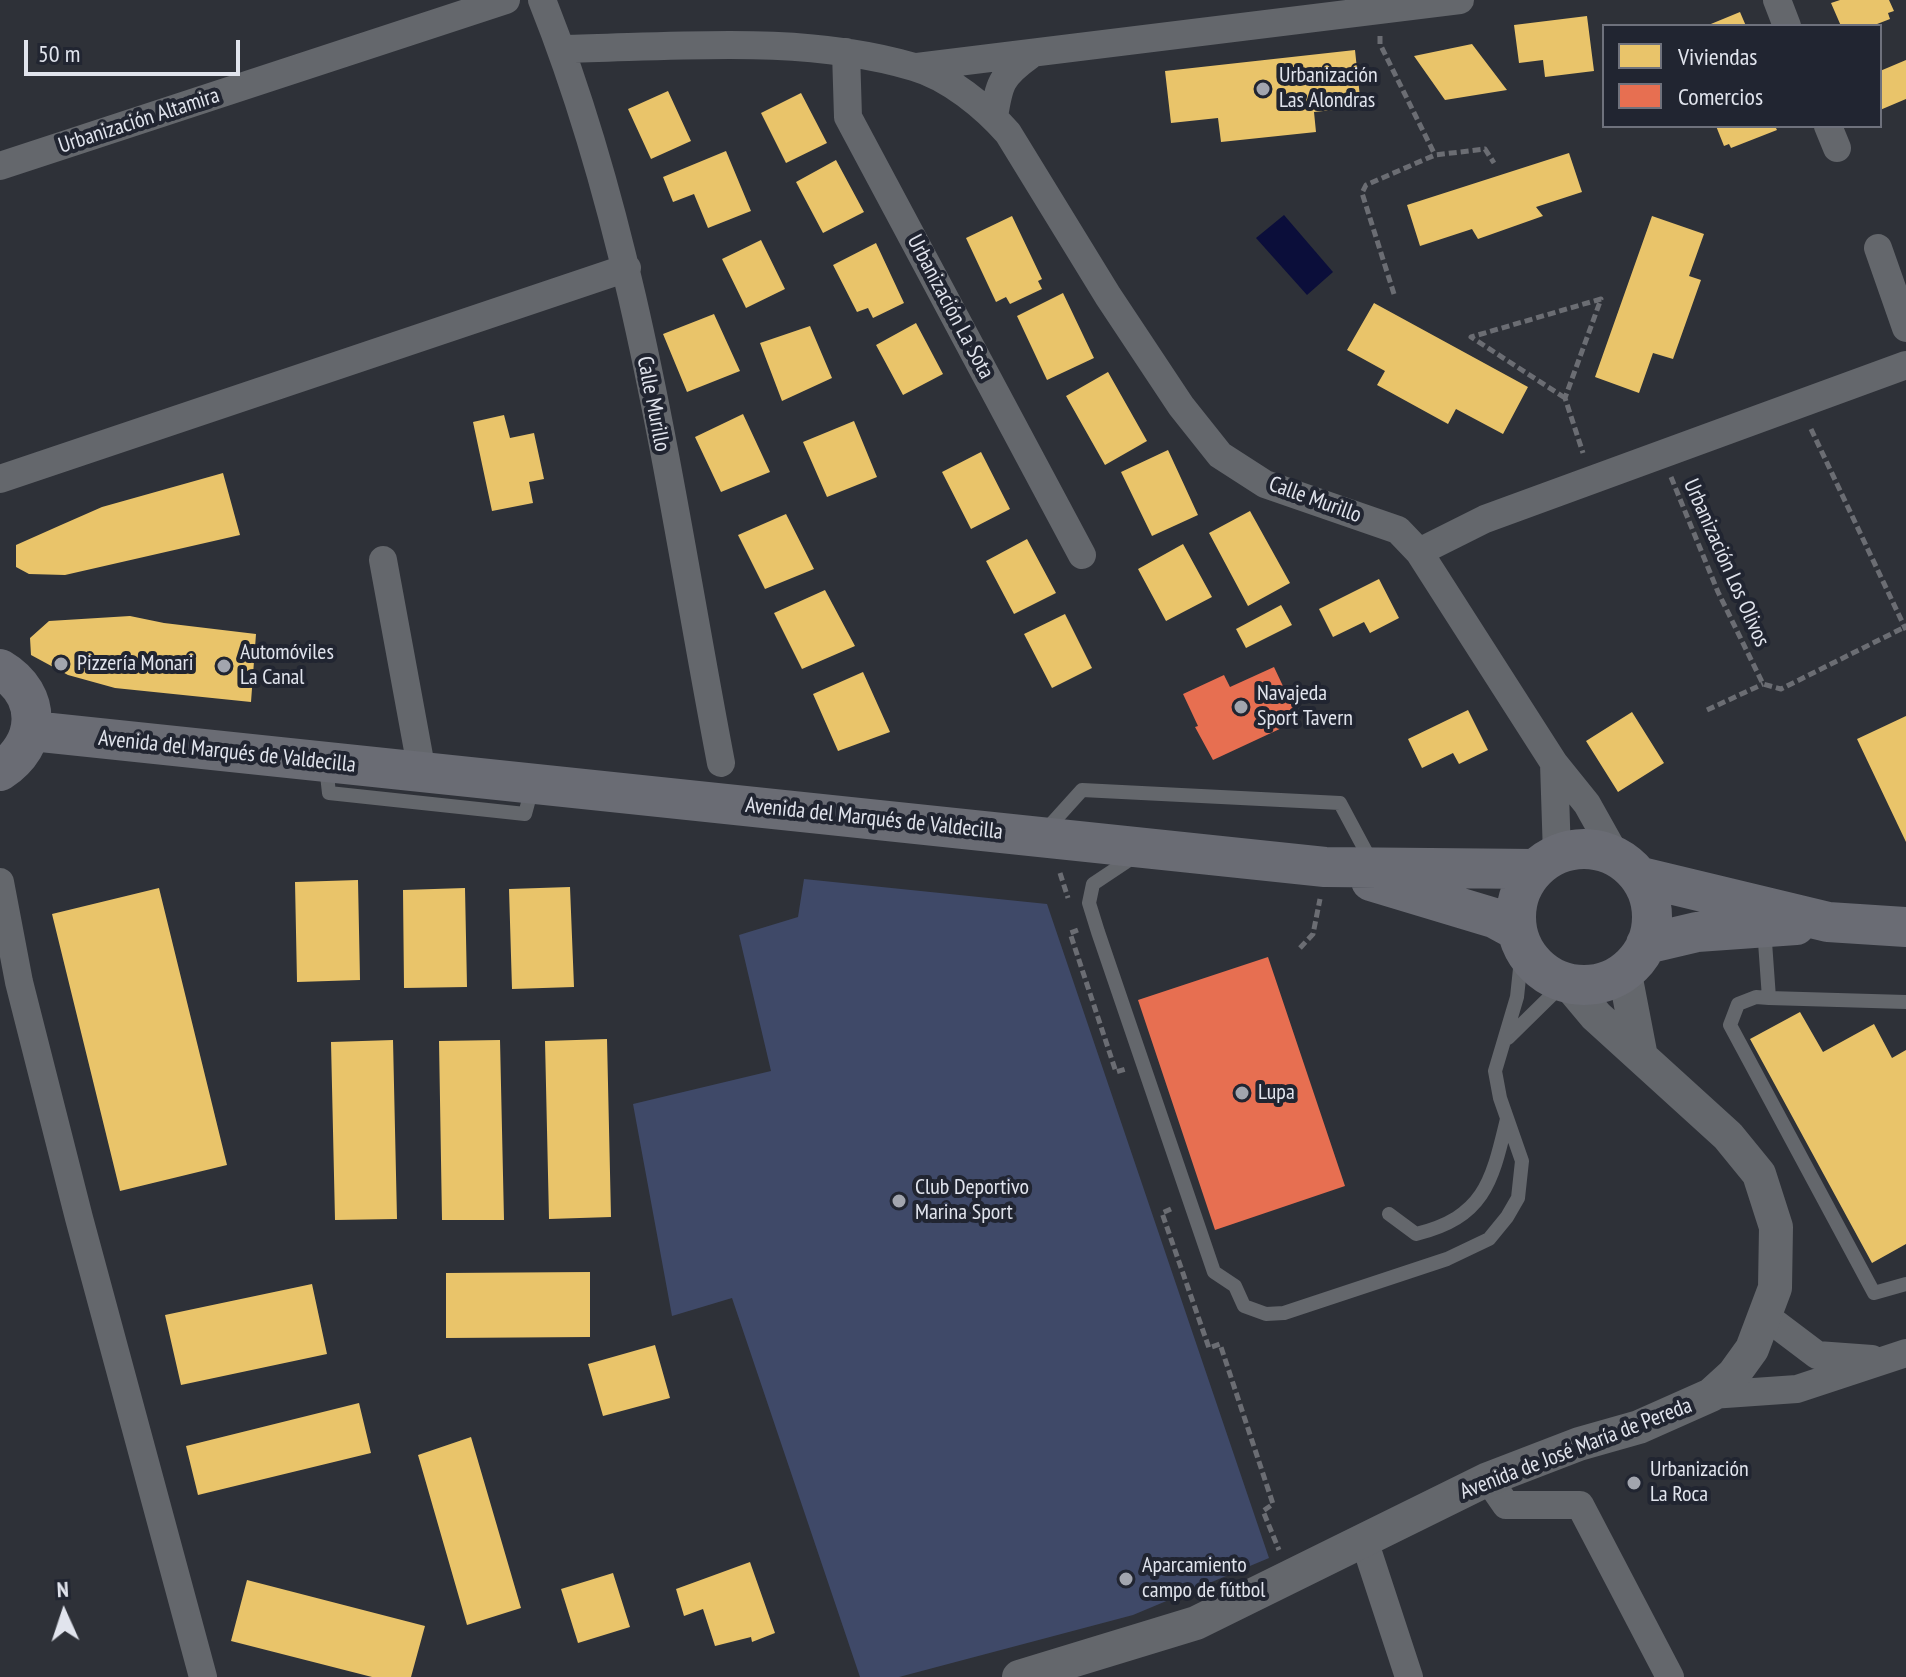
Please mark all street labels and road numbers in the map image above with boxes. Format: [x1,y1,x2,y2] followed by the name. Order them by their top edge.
[55,83,223,159] street label: Urbanización Altamira
[901,230,999,384] street label: Urbanización La Sota
[631,354,675,454] street label: Calle Murillo
[1265,471,1365,529] street label: Calle Murillo
[1677,475,1775,651] street label: Urbanización Los Olivos
[97,725,357,779] street label: Avenida del Marqués de Valdecilla
[744,792,1004,846] street label: Avenida del Marqués de Valdecilla
[1456,1393,1696,1505] street label: Avenida de José María de Pereda

